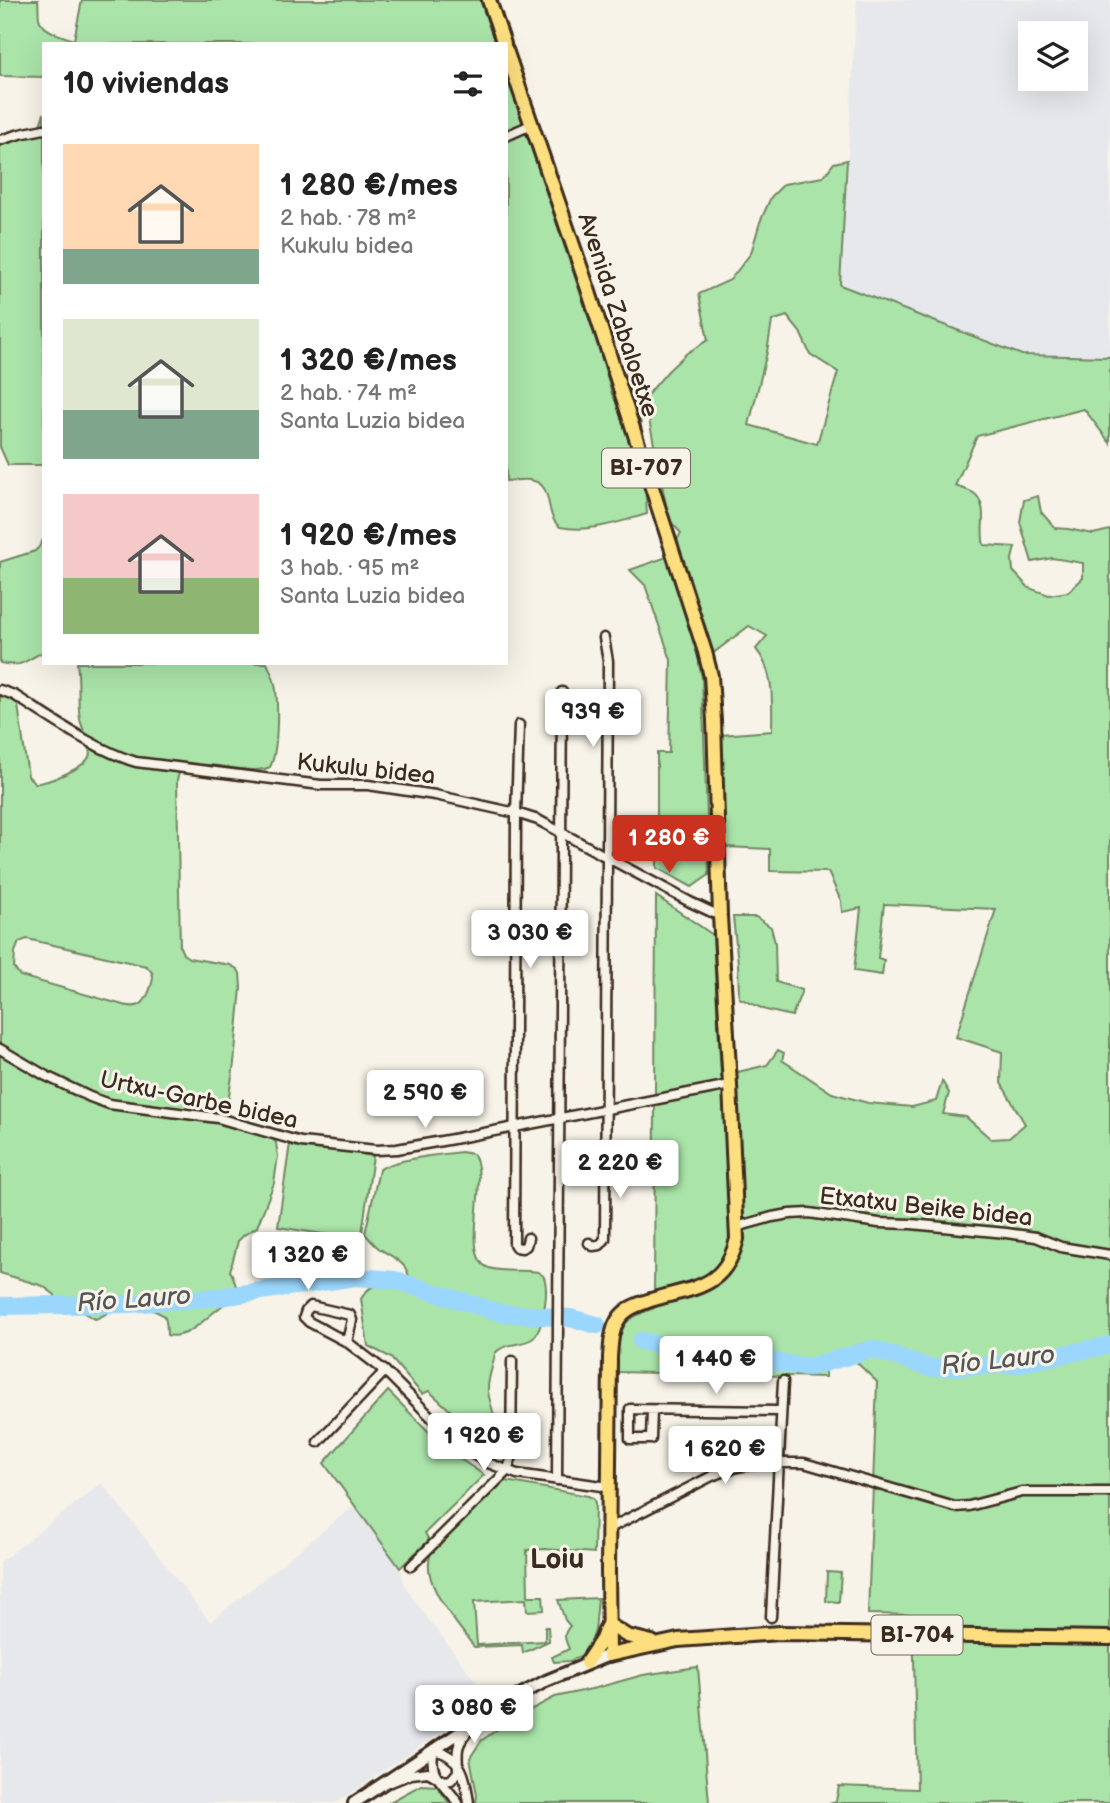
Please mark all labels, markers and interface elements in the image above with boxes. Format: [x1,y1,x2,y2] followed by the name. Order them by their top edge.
[1018,21,1088,91] map controls
[1018,21,1088,91] button: layers
[449,65,487,103] icon: filters
[63,66,229,102] text: 10 viviendas
[280,168,458,204] text: 1 280 €/mes
[119,172,203,256] icon: home
[280,204,416,232] text: 2 hab. · 78 m²
[571,209,665,421] street label: Avenida Zabaloetxe
[280,232,413,260] text: Kukulu bidea
[280,343,457,379] text: 1 320 €/mes
[119,347,203,431] icon: home
[280,379,417,407] text: 2 hab. · 74 m²
[280,407,465,435] text: Santa Luzia bidea
[602,448,690,488] road number: BI-707
[280,518,457,554] text: 1 920 €/mes
[119,522,203,606] icon: home
[280,554,419,582] text: 3 hab. · 95 m²
[280,582,465,610] text: Santa Luzia bidea
[544,690,642,749] pin: 939 €
[561,698,625,726] text: 939 €
[295,747,437,791] street label: Kukulu bidea
[604,816,734,875] pin: 1 280 €
[628,824,710,852] text: 1 280 €
[465,911,595,970] pin: 3 030 €
[487,919,573,947] text: 3 030 €
[97,1065,301,1135] street label: Urtxu-Garbe bidea
[360,1070,490,1130] pin: 2 590 €
[383,1079,467,1107] text: 2 590 €
[555,1140,685,1200] pin: 2 220 €
[577,1149,663,1177] text: 2 220 €
[818,1181,1034,1233] street label: Etxatxu Beike bidea
[243,1232,373,1292] pin: 1 320 €
[268,1241,348,1269] text: 1 320 €
[76,1281,192,1319] water label: Río Lauro
[651,1336,781,1396] pin: 1 440 €
[940,1340,1056,1382] water label: Río Lauro
[676,1345,756,1373] text: 1 440 €
[419,1414,549,1473] pin: 1 920 €
[444,1422,524,1450] text: 1 920 €
[660,1426,790,1486] pin: 1 620 €
[684,1435,766,1463] text: 1 620 €
[530,1543,584,1576] district label: Loiu
[872,1616,962,1654] road number: BI-704
[409,1686,539,1745] pin: 3 080 €
[431,1694,517,1722] text: 3 080 €

